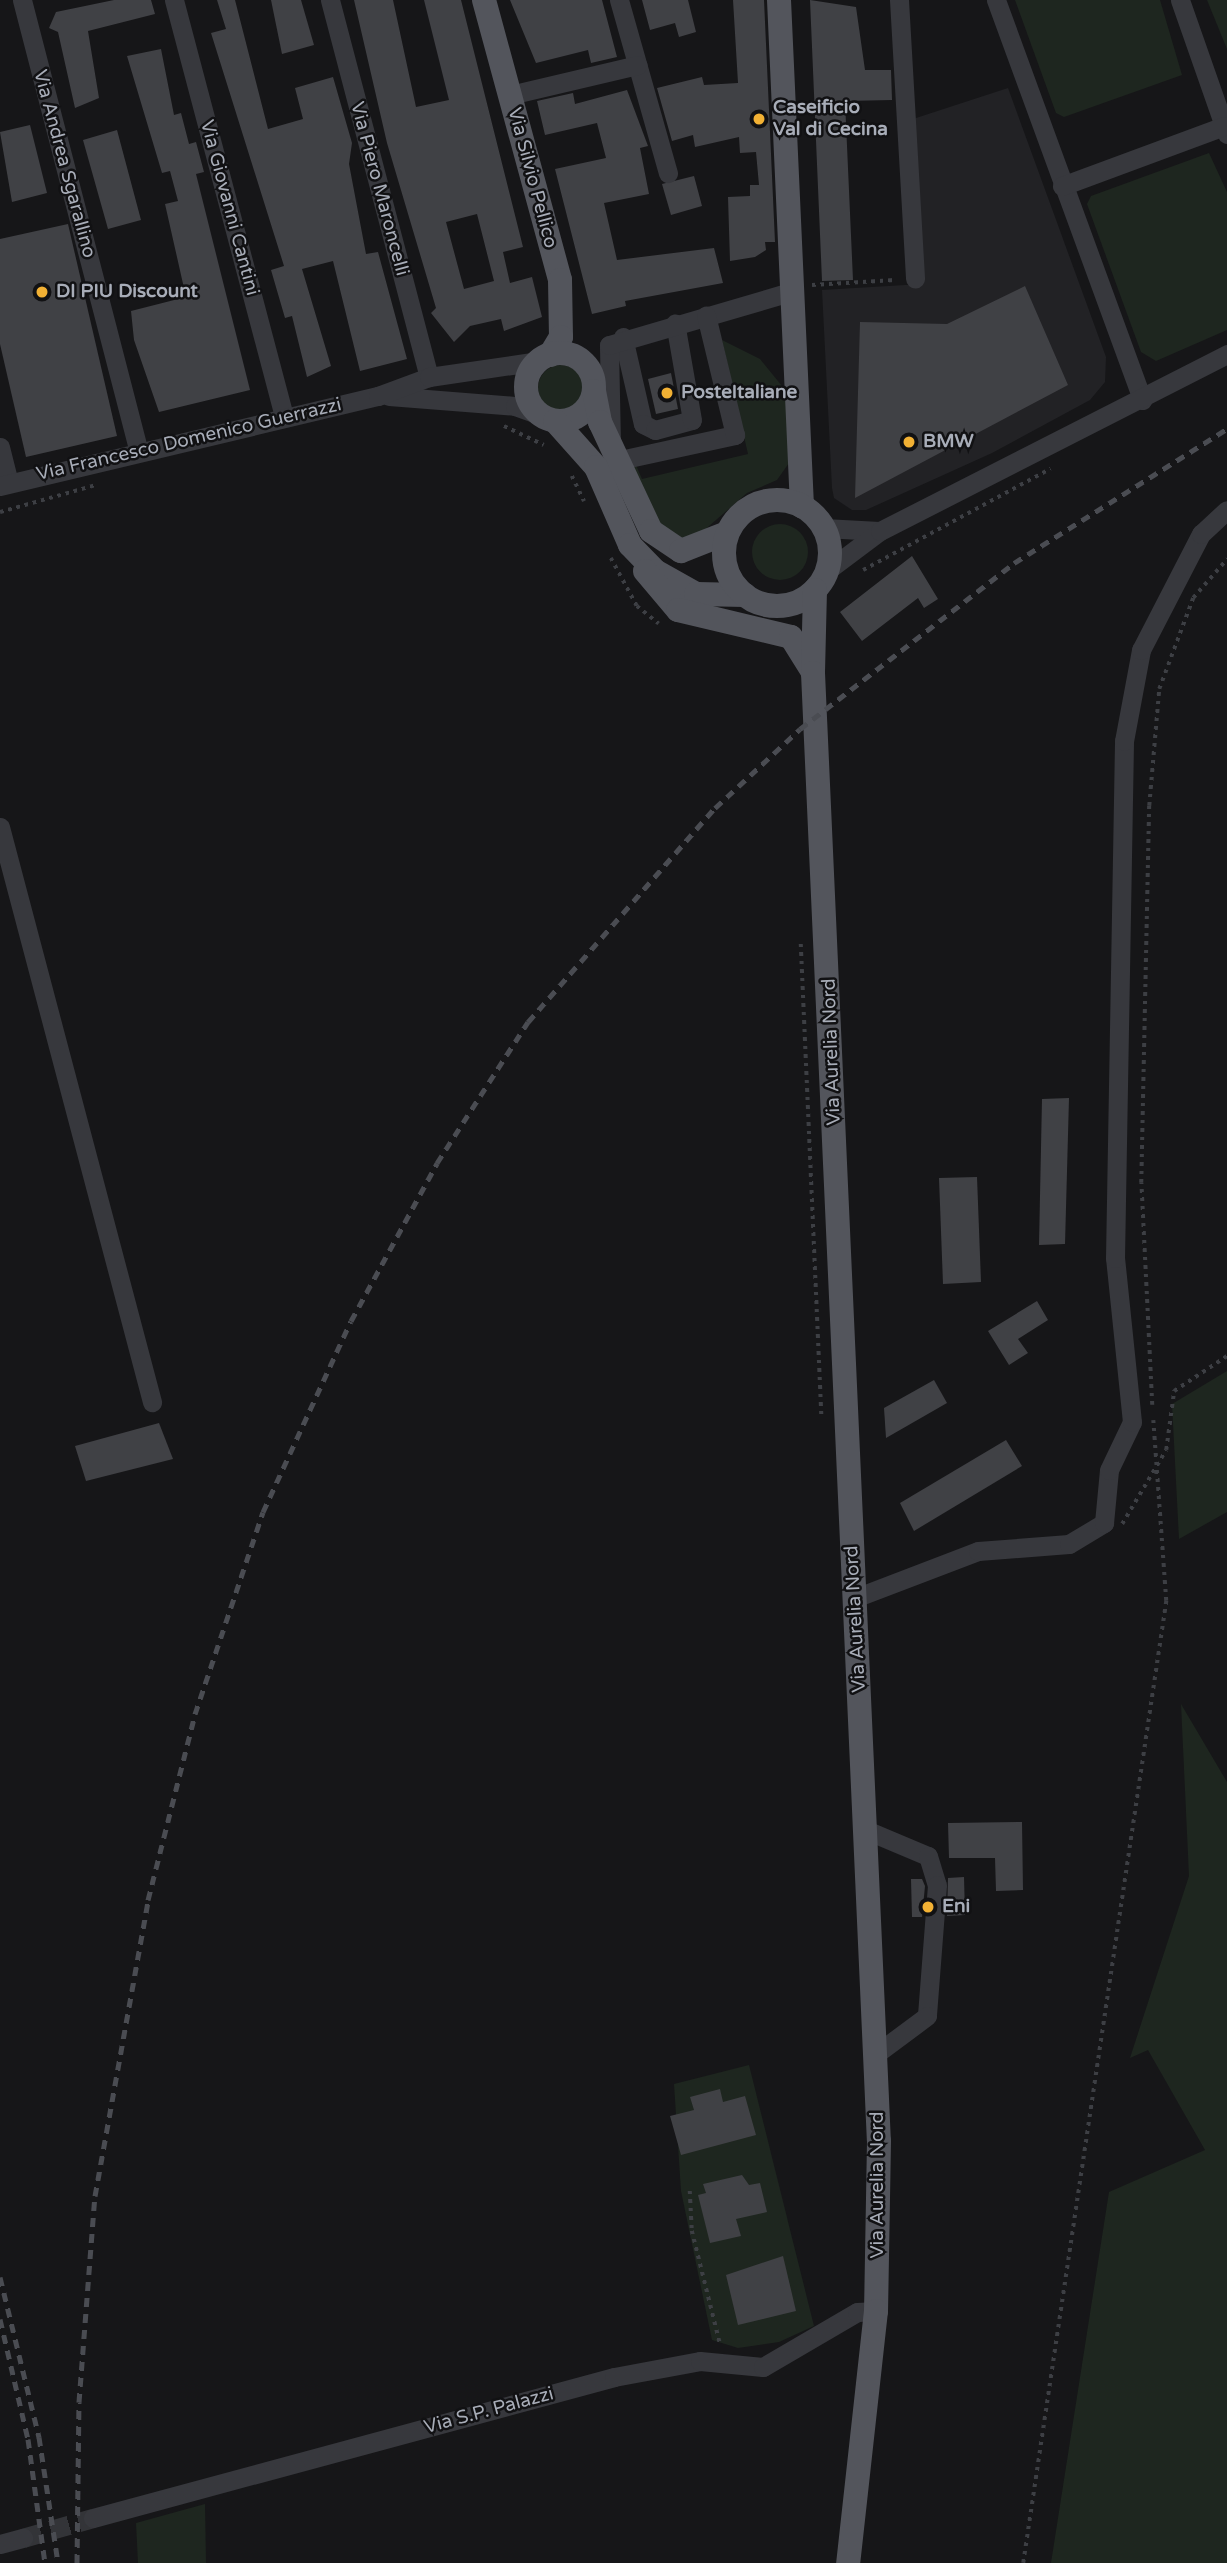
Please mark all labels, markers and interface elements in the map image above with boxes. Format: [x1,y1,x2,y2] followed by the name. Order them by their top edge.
[28,67,100,261] street label: Via Andrea Sgarallino
[773,97,888,141] place label: Caseificio Val di Cecina
[345,100,413,278] street label: Via Piero Maroncelli
[502,105,562,251] street label: Via Silvio Pellico
[751,111,767,127] marker: Caseificio Val di Cecina
[195,118,263,298] street label: Via Giovanni Cantini
[56,281,198,303] place label: DI PIU Discount
[34,284,50,300] marker: DI PIU Discount
[681,382,797,404] place label: PosteItaliane
[659,385,675,401] marker: PosteItaliane
[34,394,344,486] street label: Via Francesco Domenico Guerrazzi
[923,431,974,453] place label: BMW
[901,434,917,450] marker: BMW
[818,978,846,1126] street label: Via Aurelia Nord
[841,1545,871,1693] street label: Via Aurelia Nord
[942,1896,970,1918] place label: Eni
[920,1899,936,1915] marker: Eni
[867,2111,889,2259] street label: Via Aurelia Nord
[422,2383,556,2439] street label: Via S.P. Palazzi

